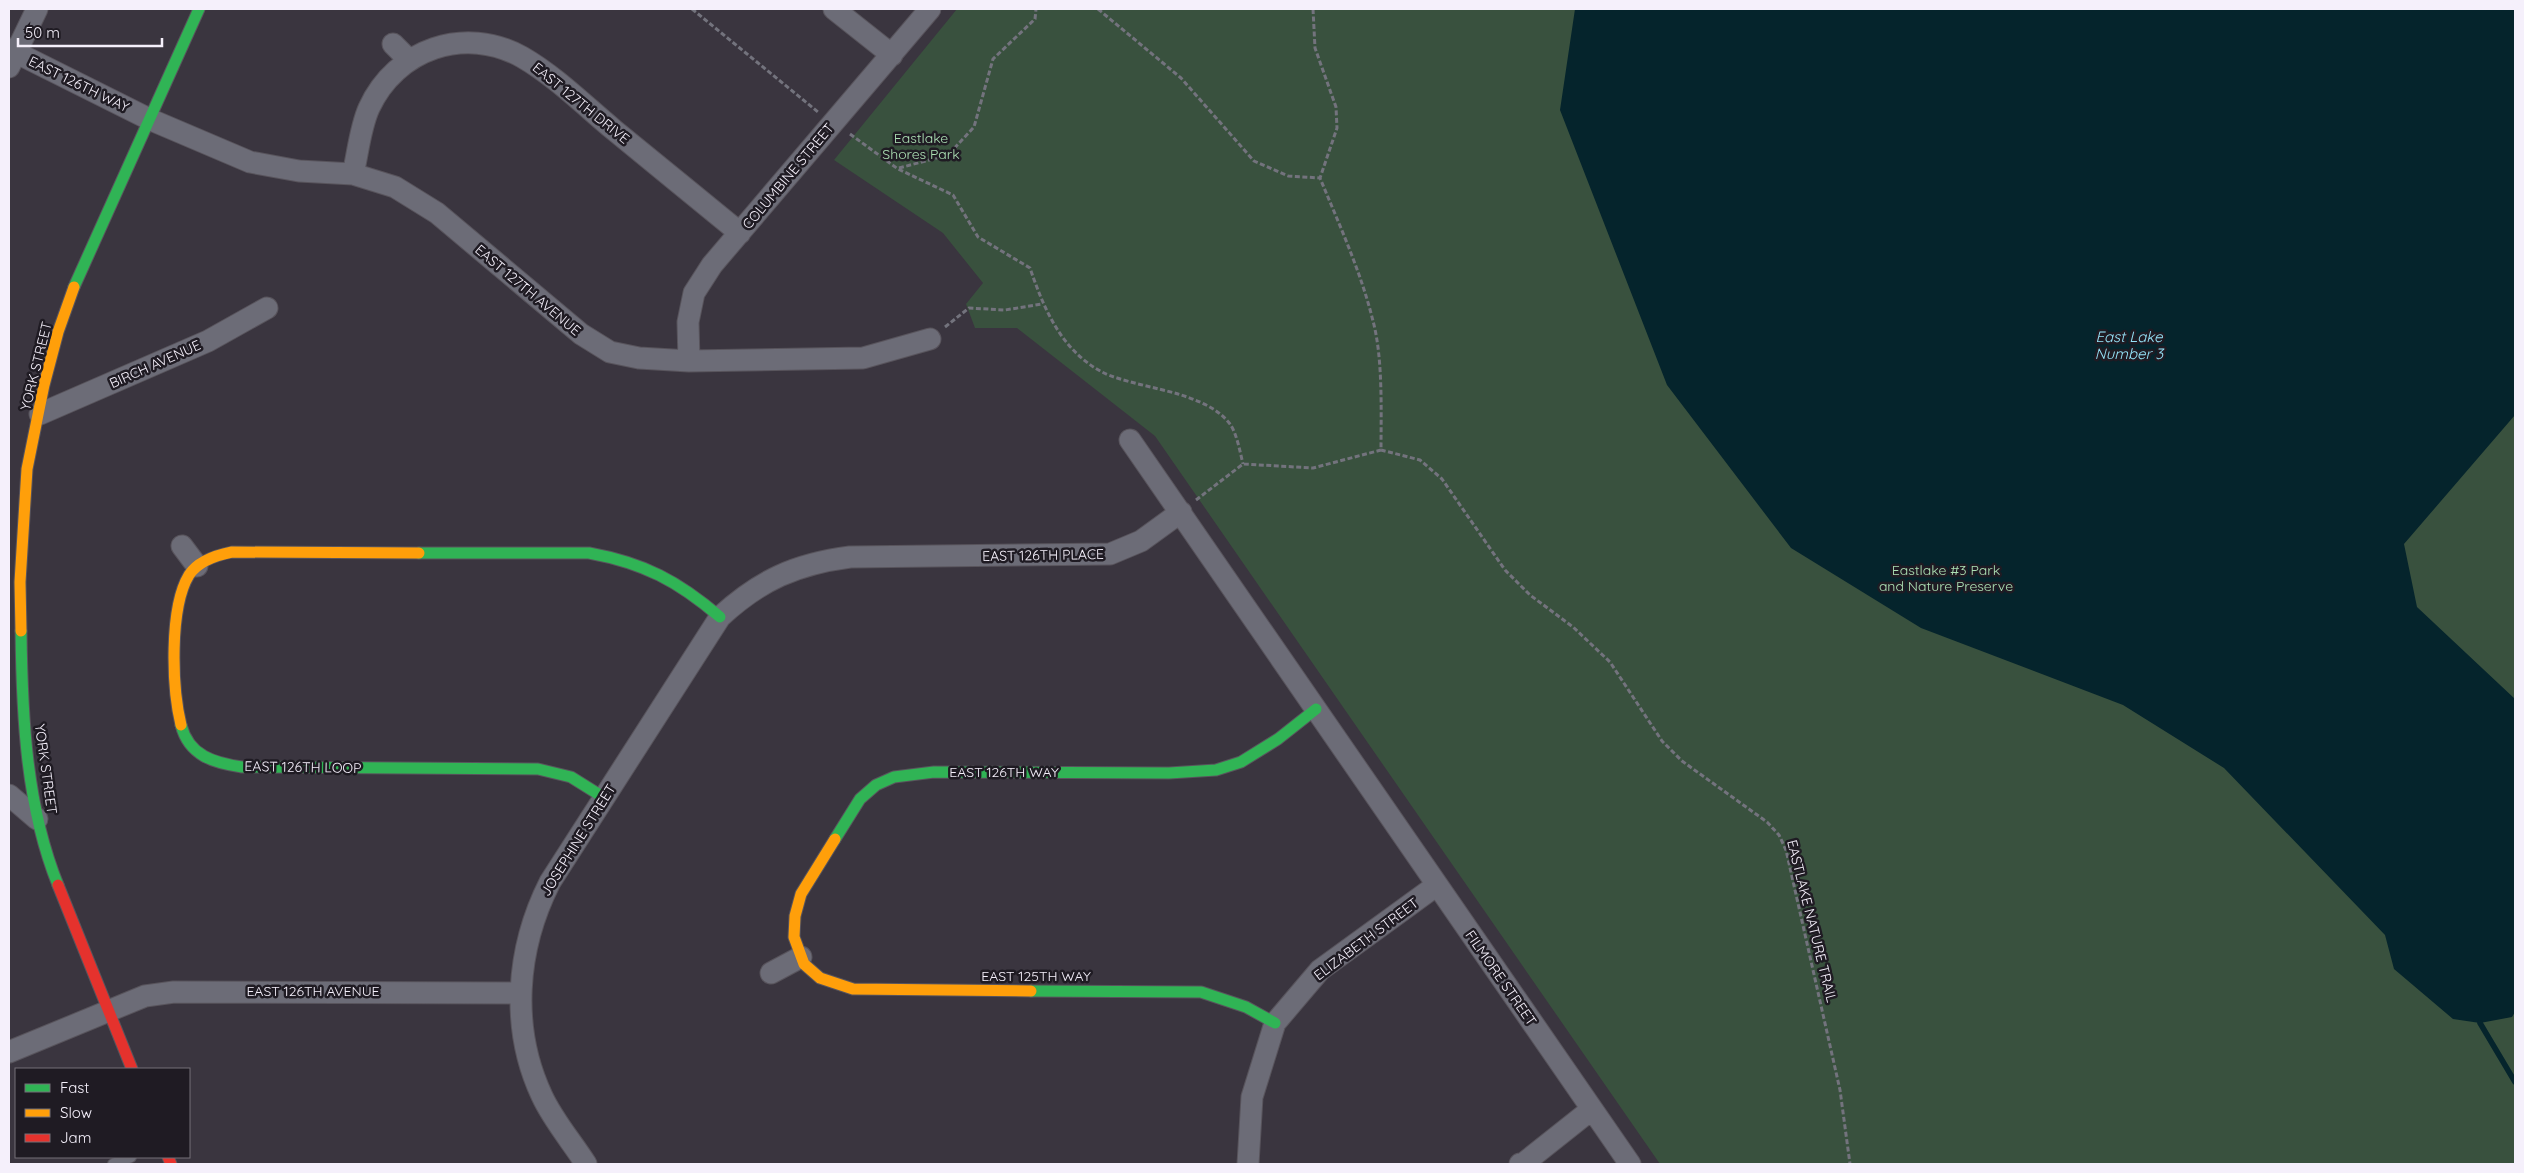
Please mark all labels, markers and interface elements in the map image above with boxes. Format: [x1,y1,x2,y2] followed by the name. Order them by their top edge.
[18,15,161,47] scale bar
[25,23,60,42] text: 50 m
[26,52,132,116] street label: EAST 126TH WAY
[529,58,633,148] street label: EAST 127TH DRIVE
[738,119,838,233] street label: COLUMBINE STREET
[882,129,960,163] park label: Eastlake Shores Park
[471,241,585,340] street label: EAST 127TH AVENUE
[16,320,56,412] street label: YORK STREET
[2095,327,2165,363] water label: East Lake Number 3
[107,336,203,392] street label: BIRCH AVENUE
[982,545,1104,565] street label: EAST 126TH PLACE
[1879,561,2013,595] park label: Eastlake #3 Park and Nature Preserve
[31,723,61,815] street label: YORK STREET
[244,757,362,777] street label: EAST 126TH LOOP
[949,763,1059,781] street label: EAST 126TH WAY
[536,781,620,899] street label: JOSEPHINE STREET
[1783,838,1841,1005] street label: EASTLAKE NATURE TRAIL
[1310,894,1422,984] street label: ELIZABETH STREET
[1461,927,1541,1029] street label: FILMORE STREET
[981,967,1091,985] street label: EAST 125TH WAY
[246,982,380,1000] street label: EAST 126TH AVENUE
[15,1068,190,1158] legend
[60,1078,89,1097] text: Fast
[60,1103,92,1122] text: Slow
[60,1128,91,1147] text: Jam

